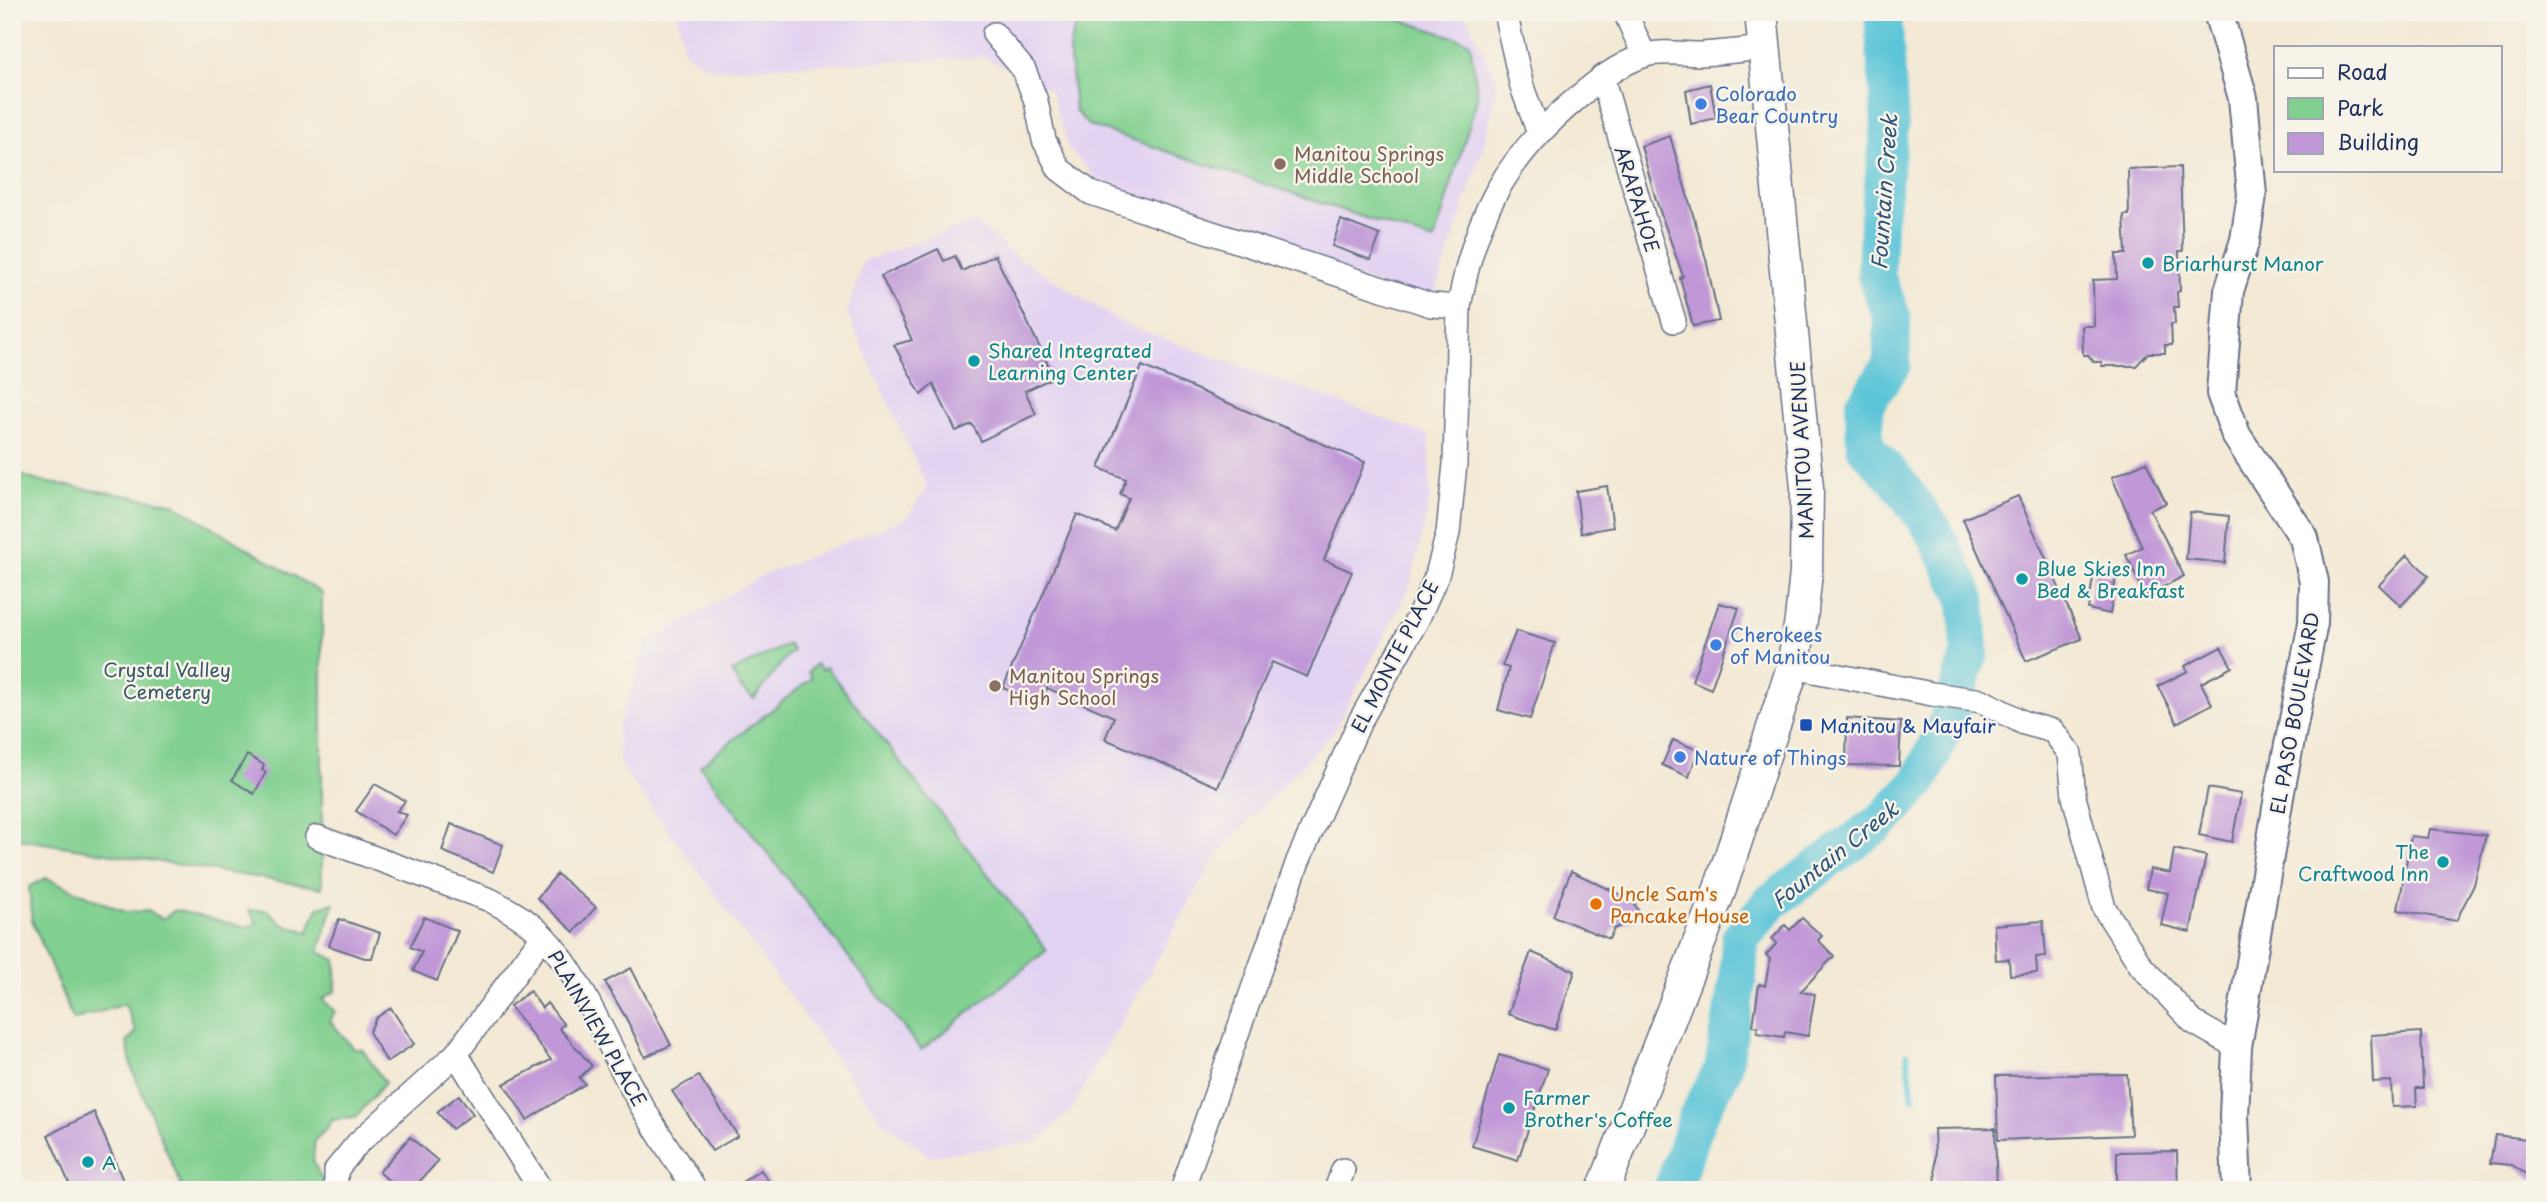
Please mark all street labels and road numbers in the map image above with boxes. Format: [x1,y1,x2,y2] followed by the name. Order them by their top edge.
[1609,143,1667,255] street label: ARAPAHOE
[1782,360,1820,540] street label: MANITOU AVENUE
[1343,575,1445,737] street label: EL MONTE PLACE
[2262,610,2326,816] street label: EL PASO BOULEVARD
[542,945,654,1111] street label: PLAINVIEW PLACE

